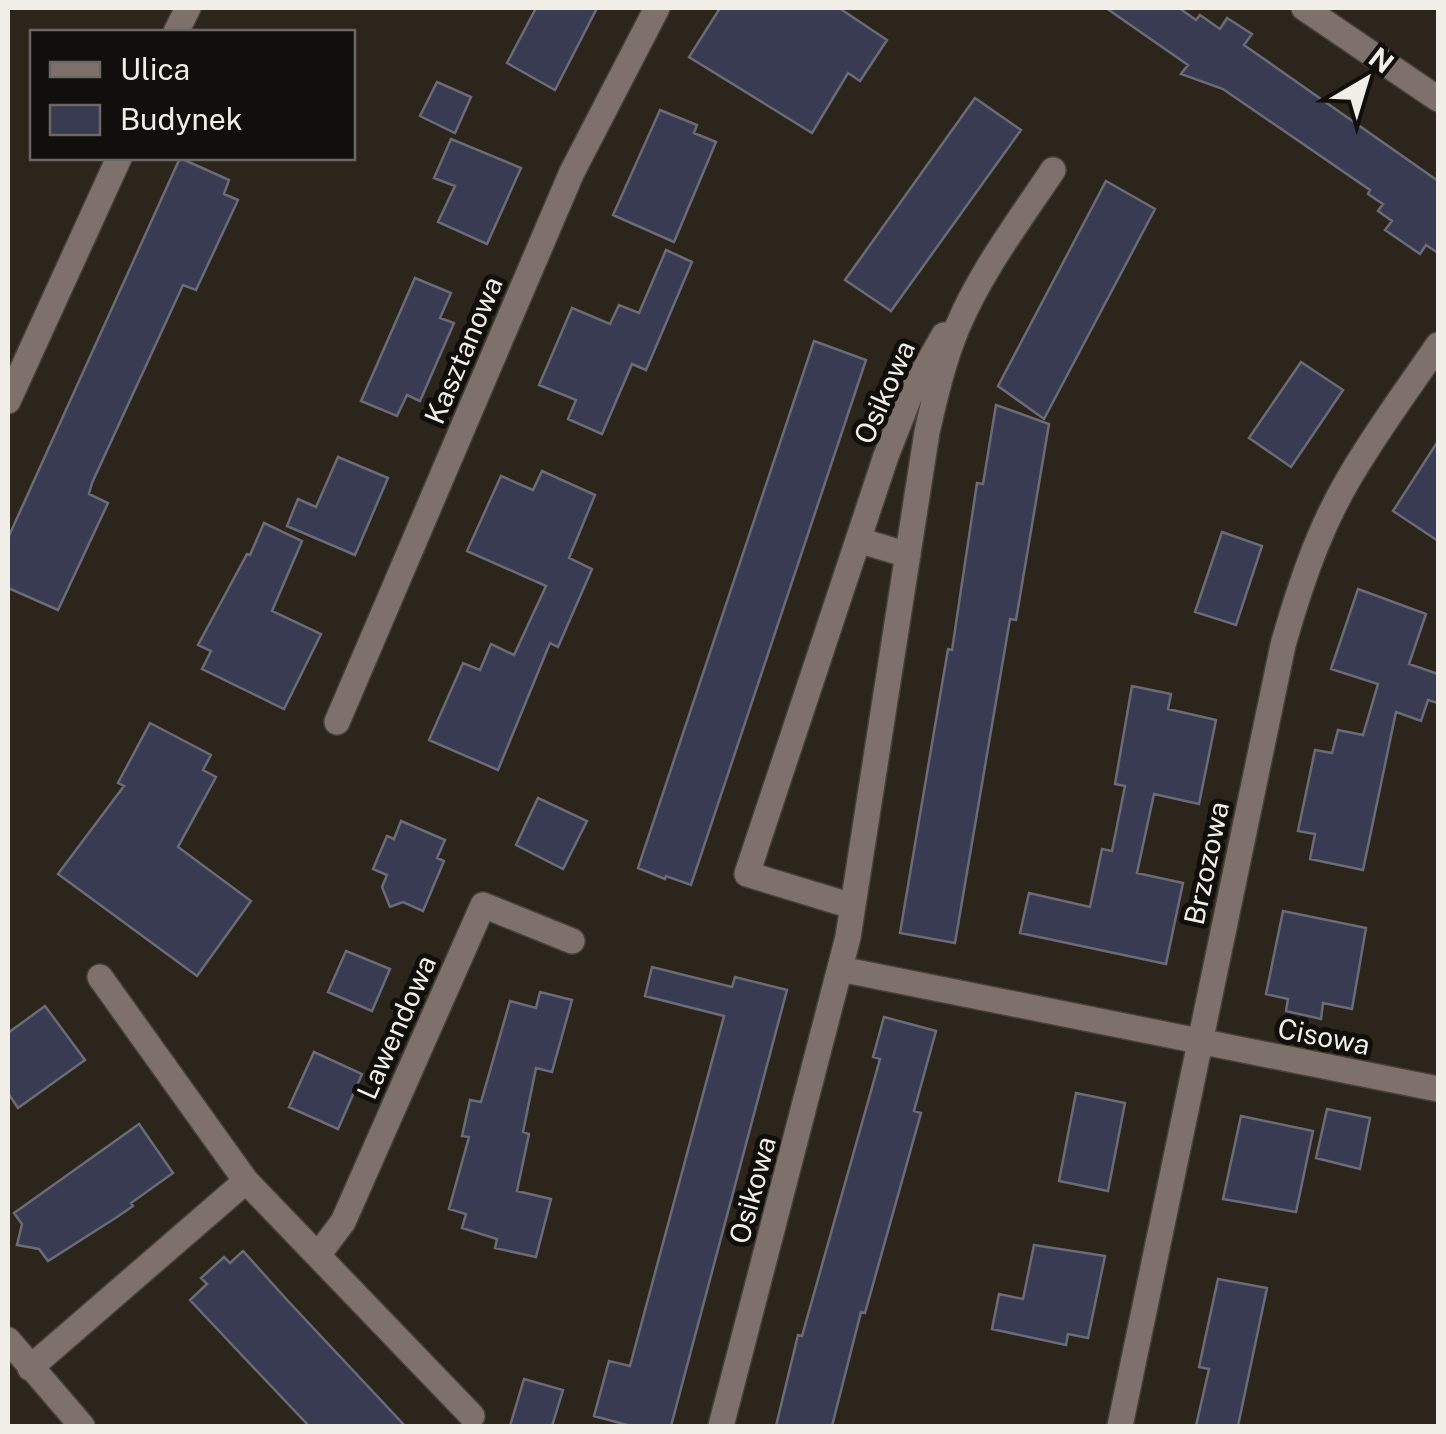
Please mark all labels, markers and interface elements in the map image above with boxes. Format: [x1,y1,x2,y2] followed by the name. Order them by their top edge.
[30,30,355,160] legend
[1316,30,1416,130] north arrow
[1363,40,1400,80] text: N
[120,51,190,87] text: Ulica
[120,101,243,137] text: Budynek
[417,271,509,429] street label: Kasztanowa
[847,335,921,449] street label: Osikowa
[1177,799,1235,927] street label: Brzozowa
[350,950,442,1104] street label: Lawendowa
[1275,1011,1373,1061] street label: Cisowa
[722,1133,782,1247] street label: Osikowa

